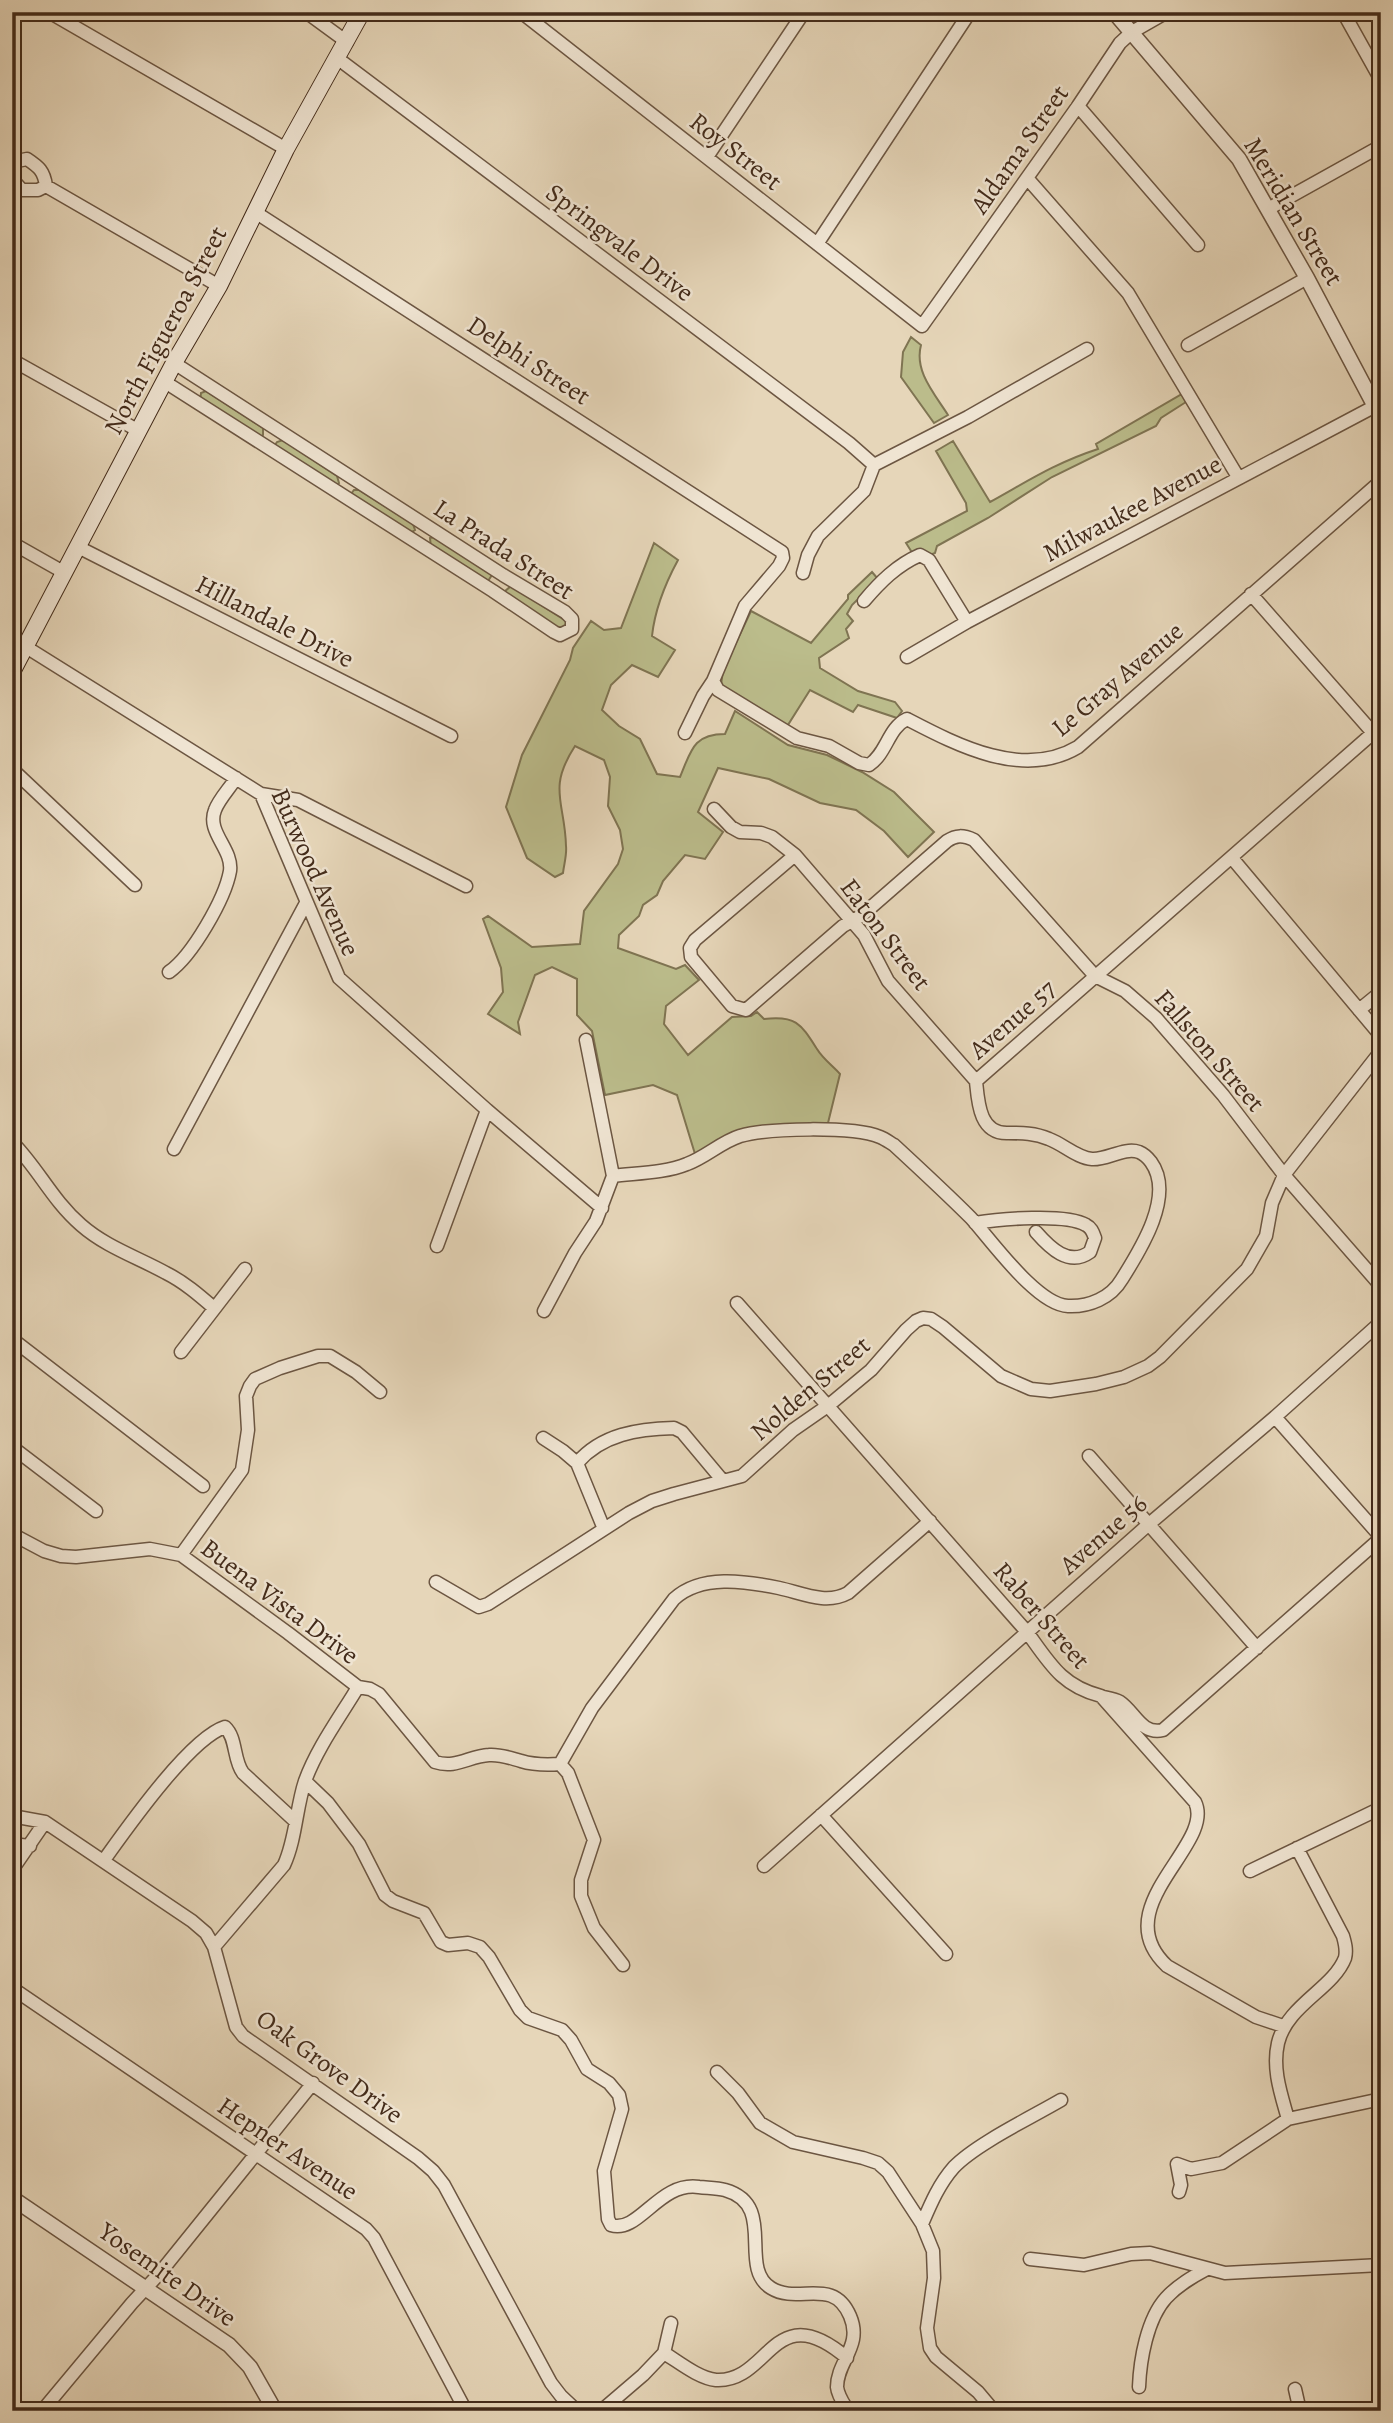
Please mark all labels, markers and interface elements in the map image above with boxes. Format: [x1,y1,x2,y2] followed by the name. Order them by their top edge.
[962,78,1077,222] street label: Aldama Street
[682,104,789,199] street label: Roy Street
[1236,131,1352,292] street label: Meridian Street
[539,175,701,310] street label: Springvale Drive
[96,219,235,441] street label: North Figueroa Street
[460,308,597,414] street label: Delphi Street
[1037,447,1228,570] street label: Milwaukee Avenue
[426,491,581,608] street label: La Prada Street
[190,567,360,676] street label: Hillandale Drive
[1044,614,1191,745] street label: Le Gray Avenue
[263,783,368,962] street label: Burwood Avenue
[832,871,939,998] street label: Eaton Street
[961,972,1063,1068] street label: Avenue 57
[1146,981,1273,1120] street label: Fallston Street
[743,1328,878,1449] street label: Nolden Street
[1051,1486,1155,1583] street label: Avenue 56
[193,1530,366,1672] street label: Buena Vista Drive
[985,1554,1098,1677] street label: Raber Street
[249,2001,410,2132] street label: Oak Grove Drive
[210,2088,365,2208] street label: Hepner Avenue
[91,2213,244,2335] street label: Yosemite Drive

